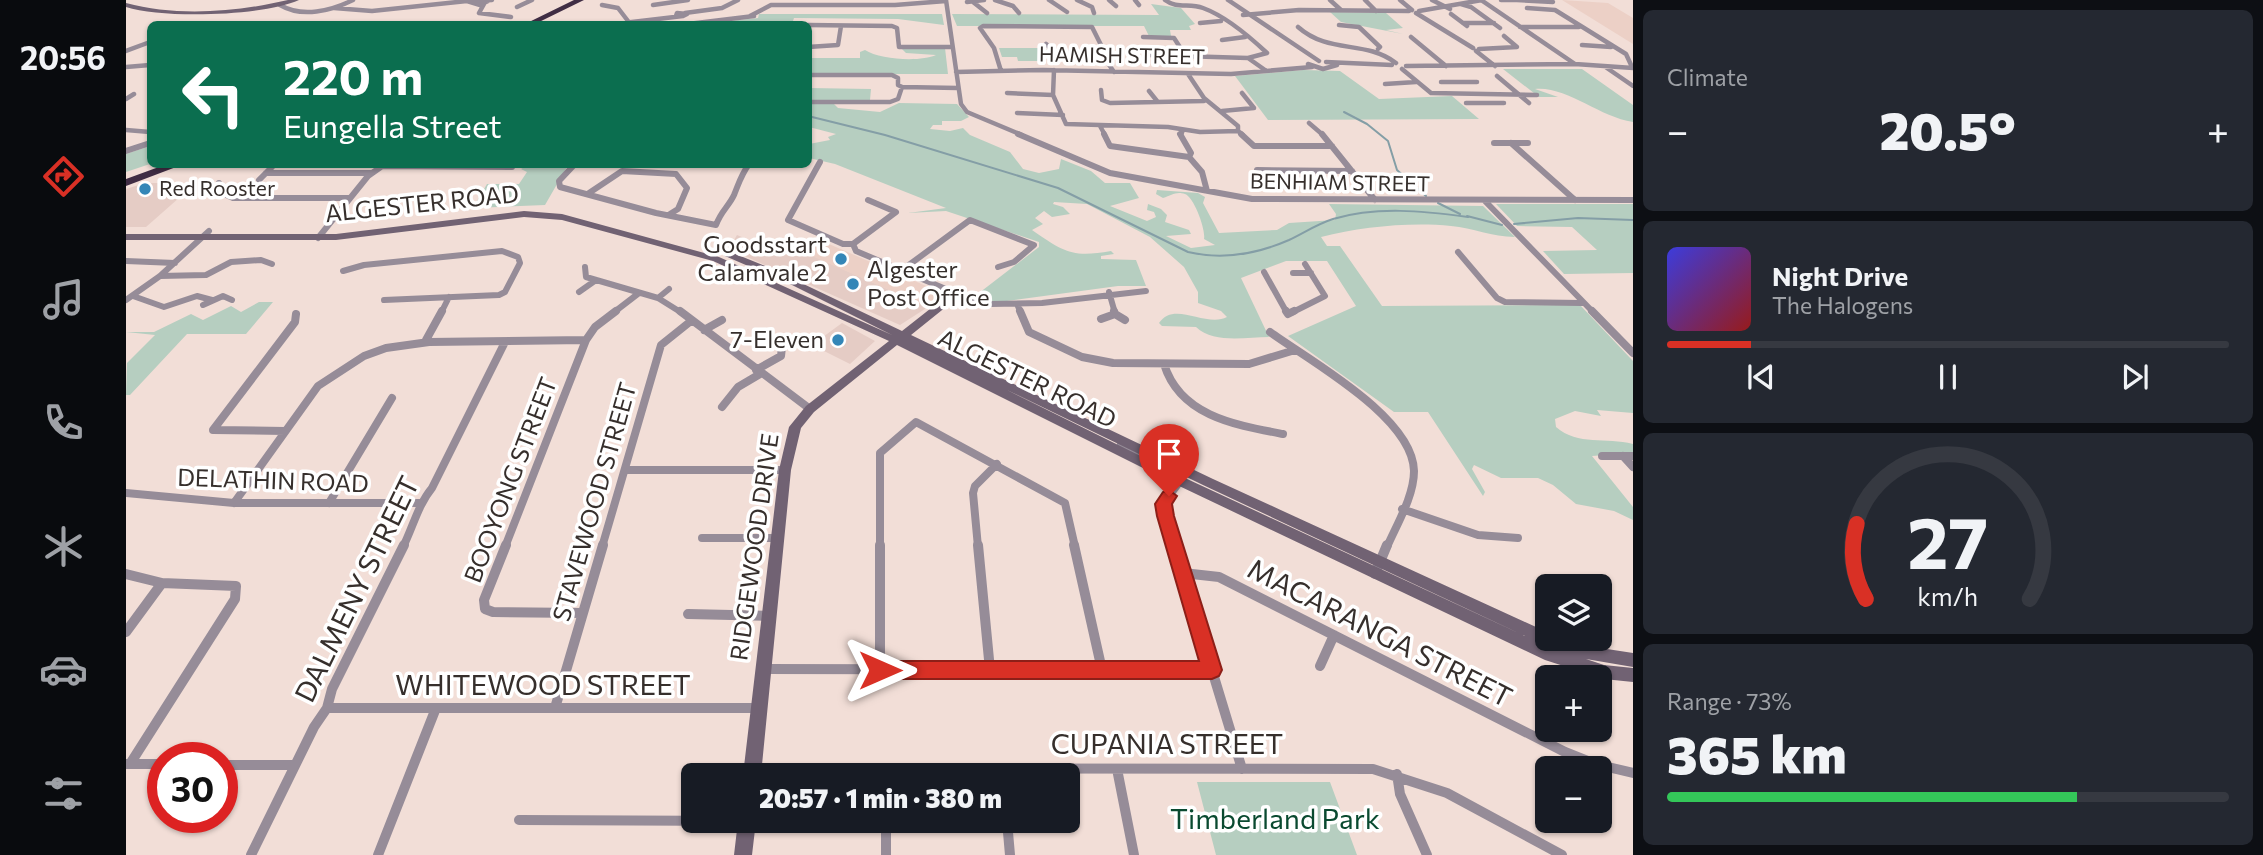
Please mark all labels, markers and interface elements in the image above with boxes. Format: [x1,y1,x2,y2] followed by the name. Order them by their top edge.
[20,37,106,77] text: 20:56
[1039,41,1205,68] street label: HAMISH STREET
[283,45,423,105] text: 220 m
[168,49,259,140] icon: left
[1667,63,1748,91] text: Climate
[1879,97,2016,161] text: 20.5°
[283,105,502,145] text: Eungella Street
[1667,106,1689,153] text: −
[2207,106,2229,153] text: +
[39,152,88,201] icon: directions
[1250,167,1430,196] street label: BENHIAM STREET
[159,175,275,200] place label: Red Rooster
[324,178,520,227] street label: ALGESTER ROAD
[137,181,153,197] marker: Red Rooster
[697,229,827,286] place label: Goodsstart Calamvale 2
[833,251,849,267] marker: Goodsstart Calamvale 2
[867,254,990,311] place label: Algester Post Office
[1772,260,1908,291] text: Night Drive
[39,275,88,324] icon: music
[845,276,861,292] marker: Algester Post Office
[1772,291,1913,319] text: The Halogens
[934,322,1121,433] street label: ALGESTER ROAD
[730,324,824,353] place label: 7-Eleven
[830,332,846,348] marker: 7-Eleven
[1742,358,1780,396] icon: previous
[1929,358,1967,396] icon: pause
[2116,358,2154,396] icon: next
[457,373,562,586] street label: BOOYONG STREET
[546,379,642,624] street label: STAVEWOOD STREET
[39,398,88,447] icon: phone
[1139,424,1199,496] pin
[723,431,784,662] street label: RIDGEWOOD DRIVE
[1150,435,1188,473] icon: arrive
[177,462,369,497] street label: DELATHIN ROAD
[287,470,426,707] street label: DALMENY STREET
[1908,496,1988,585] text: 27
[39,522,88,571] icon: climate
[1243,551,1518,714] street label: MACARANGA STREET
[1535,574,1612,833] map controls
[1535,574,1612,651] button: layers
[1918,581,1978,611] text: km/h
[843,633,917,707] position arrow
[39,645,88,694] icon: car
[1535,665,1612,742] button: +
[395,667,691,701] street label: WHITEWOOD STREET
[1667,687,1792,715] text: Range · 73%
[1667,721,1847,785] text: 365 km
[1051,726,1283,760] street label: CUPANIA STREET
[147,742,238,833] speed limit sign: 30
[1535,756,1612,833] button: −
[39,769,88,818] icon: filters
[759,782,1002,813] text: 20:57 · 1 min · 380 m
[1170,801,1380,835] park label: Timberland Park

